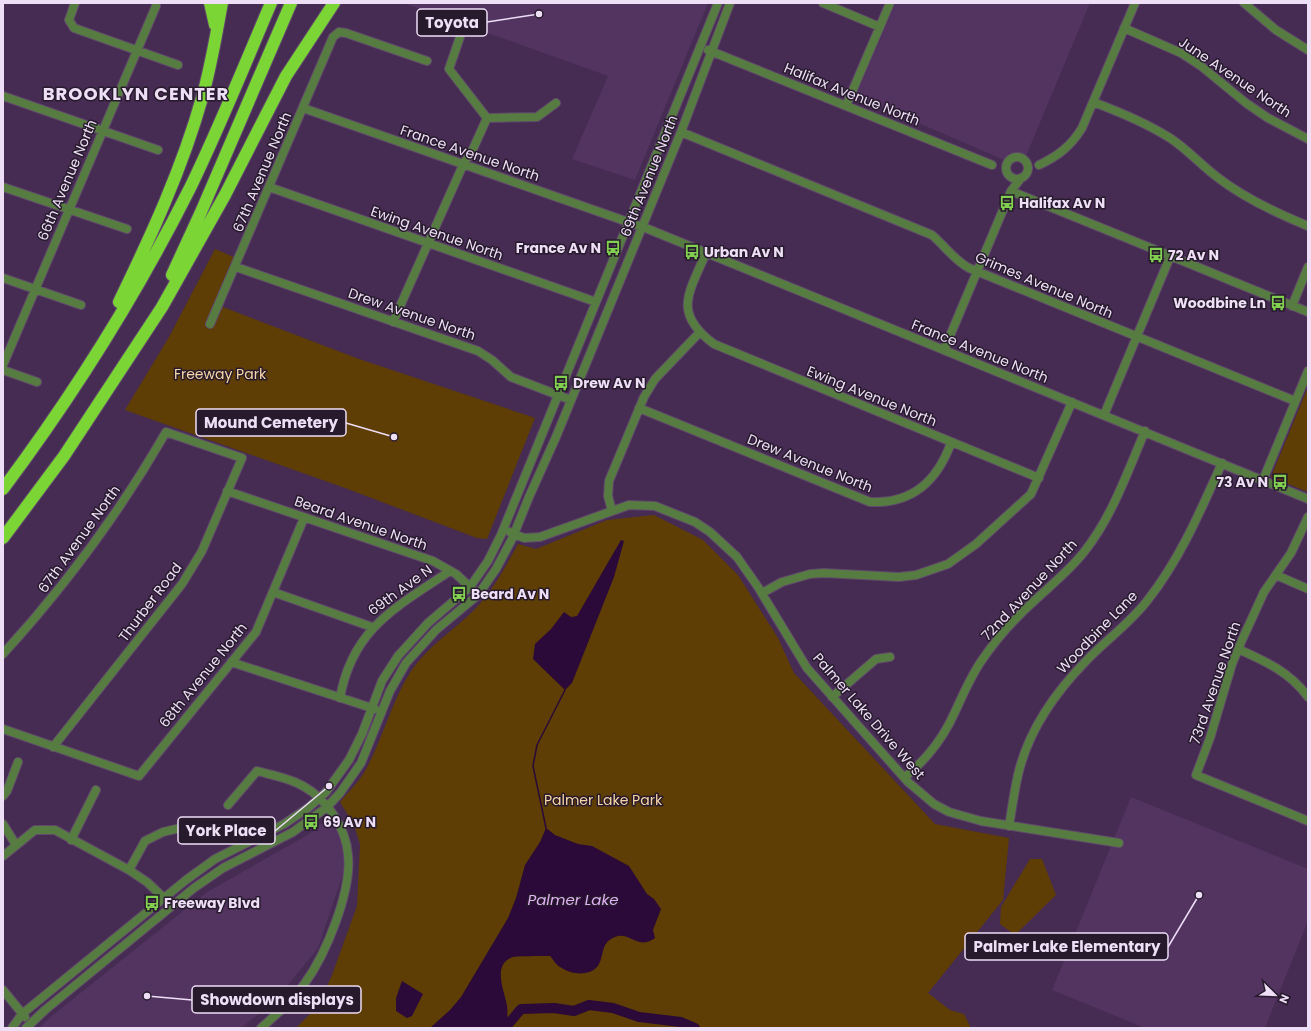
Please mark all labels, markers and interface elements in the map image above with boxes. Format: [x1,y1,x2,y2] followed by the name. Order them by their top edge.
[417,9,487,36] callout: Toyota
[425,12,479,33] text: Toyota
[1175,32,1295,122] street label: June Avenue North
[781,58,923,130] street label: Halifax Avenue North
[43,81,229,106] district label: BROOKLYN CENTER
[228,109,296,235] street label: 67th Avenue North
[615,112,683,240] street label: 69th Avenue North
[32,116,102,244] street label: 66th Avenue North
[398,120,542,186] street label: France Avenue North
[1019,193,1105,213] place label: Halifax Av N
[998,194,1016,212] bus stop icon: Halifax Av N
[368,201,506,265] street label: Ewing Avenue North
[516,238,601,258] place label: France Av N
[604,239,622,257] bus stop icon: France Av N
[704,242,784,262] place label: Urban Av N
[683,243,701,261] bus stop icon: Urban Av N
[1168,245,1219,265] place label: 72 Av N
[1147,246,1165,264] bus stop icon: 72 Av N
[972,247,1116,323] street label: Grimes Avenue North
[346,283,478,345] street label: Drew Avenue North
[1173,293,1266,313] place label: Woodbine Ln
[1269,294,1287,312] bus stop icon: Woodbine Ln
[909,314,1051,388] street label: France Avenue North
[804,361,940,431] street label: Ewing Avenue North
[174,364,267,384] park label: Freeway Park
[573,373,645,393] place label: Drew Av N
[552,374,570,392] bus stop icon: Drew Av N
[196,409,346,436] callout: Mound Cemetery
[204,412,338,433] text: Mound Cemetery
[744,429,876,497] street label: Drew Avenue North
[1216,472,1268,492] place label: 73 Av N
[1271,473,1289,491] bus stop icon: 73 Av N
[33,481,125,597] street label: 67th Avenue North
[292,491,430,555] street label: Beard Avenue North
[977,535,1081,645] street label: 72nd Avenue North
[114,558,186,646] street label: Thurber Road
[364,560,436,620] street label: 69th Ave N
[471,584,549,604] place label: Beard Av N
[450,585,468,603] bus stop icon: Beard Av N
[1052,586,1142,678] street label: Woodbine Lane
[154,618,252,732] street label: 68th Avenue North
[1185,619,1245,747] street label: 73rd Avenue North
[808,648,930,784] street label: Palmer Lake Drive West
[544,790,663,810] park label: Palmer Lake Park
[323,812,376,832] place label: 69 Av N
[302,813,320,831] bus stop icon: 69 Av N
[178,817,275,844] callout: York Place
[186,820,266,841] text: York Place
[528,889,618,910] water label: Palmer Lake
[164,893,260,913] place label: Freeway Blvd
[143,894,161,912] bus stop icon: Freeway Blvd
[965,933,1168,960] callout: Palmer Lake Elementary
[974,936,1161,957] text: Palmer Lake Elementary
[1255,975,1295,1015] north arrow
[192,986,361,1013] callout: Showdown displays
[200,989,354,1010] text: Showdown displays
[1275,992,1293,1006] text: N

